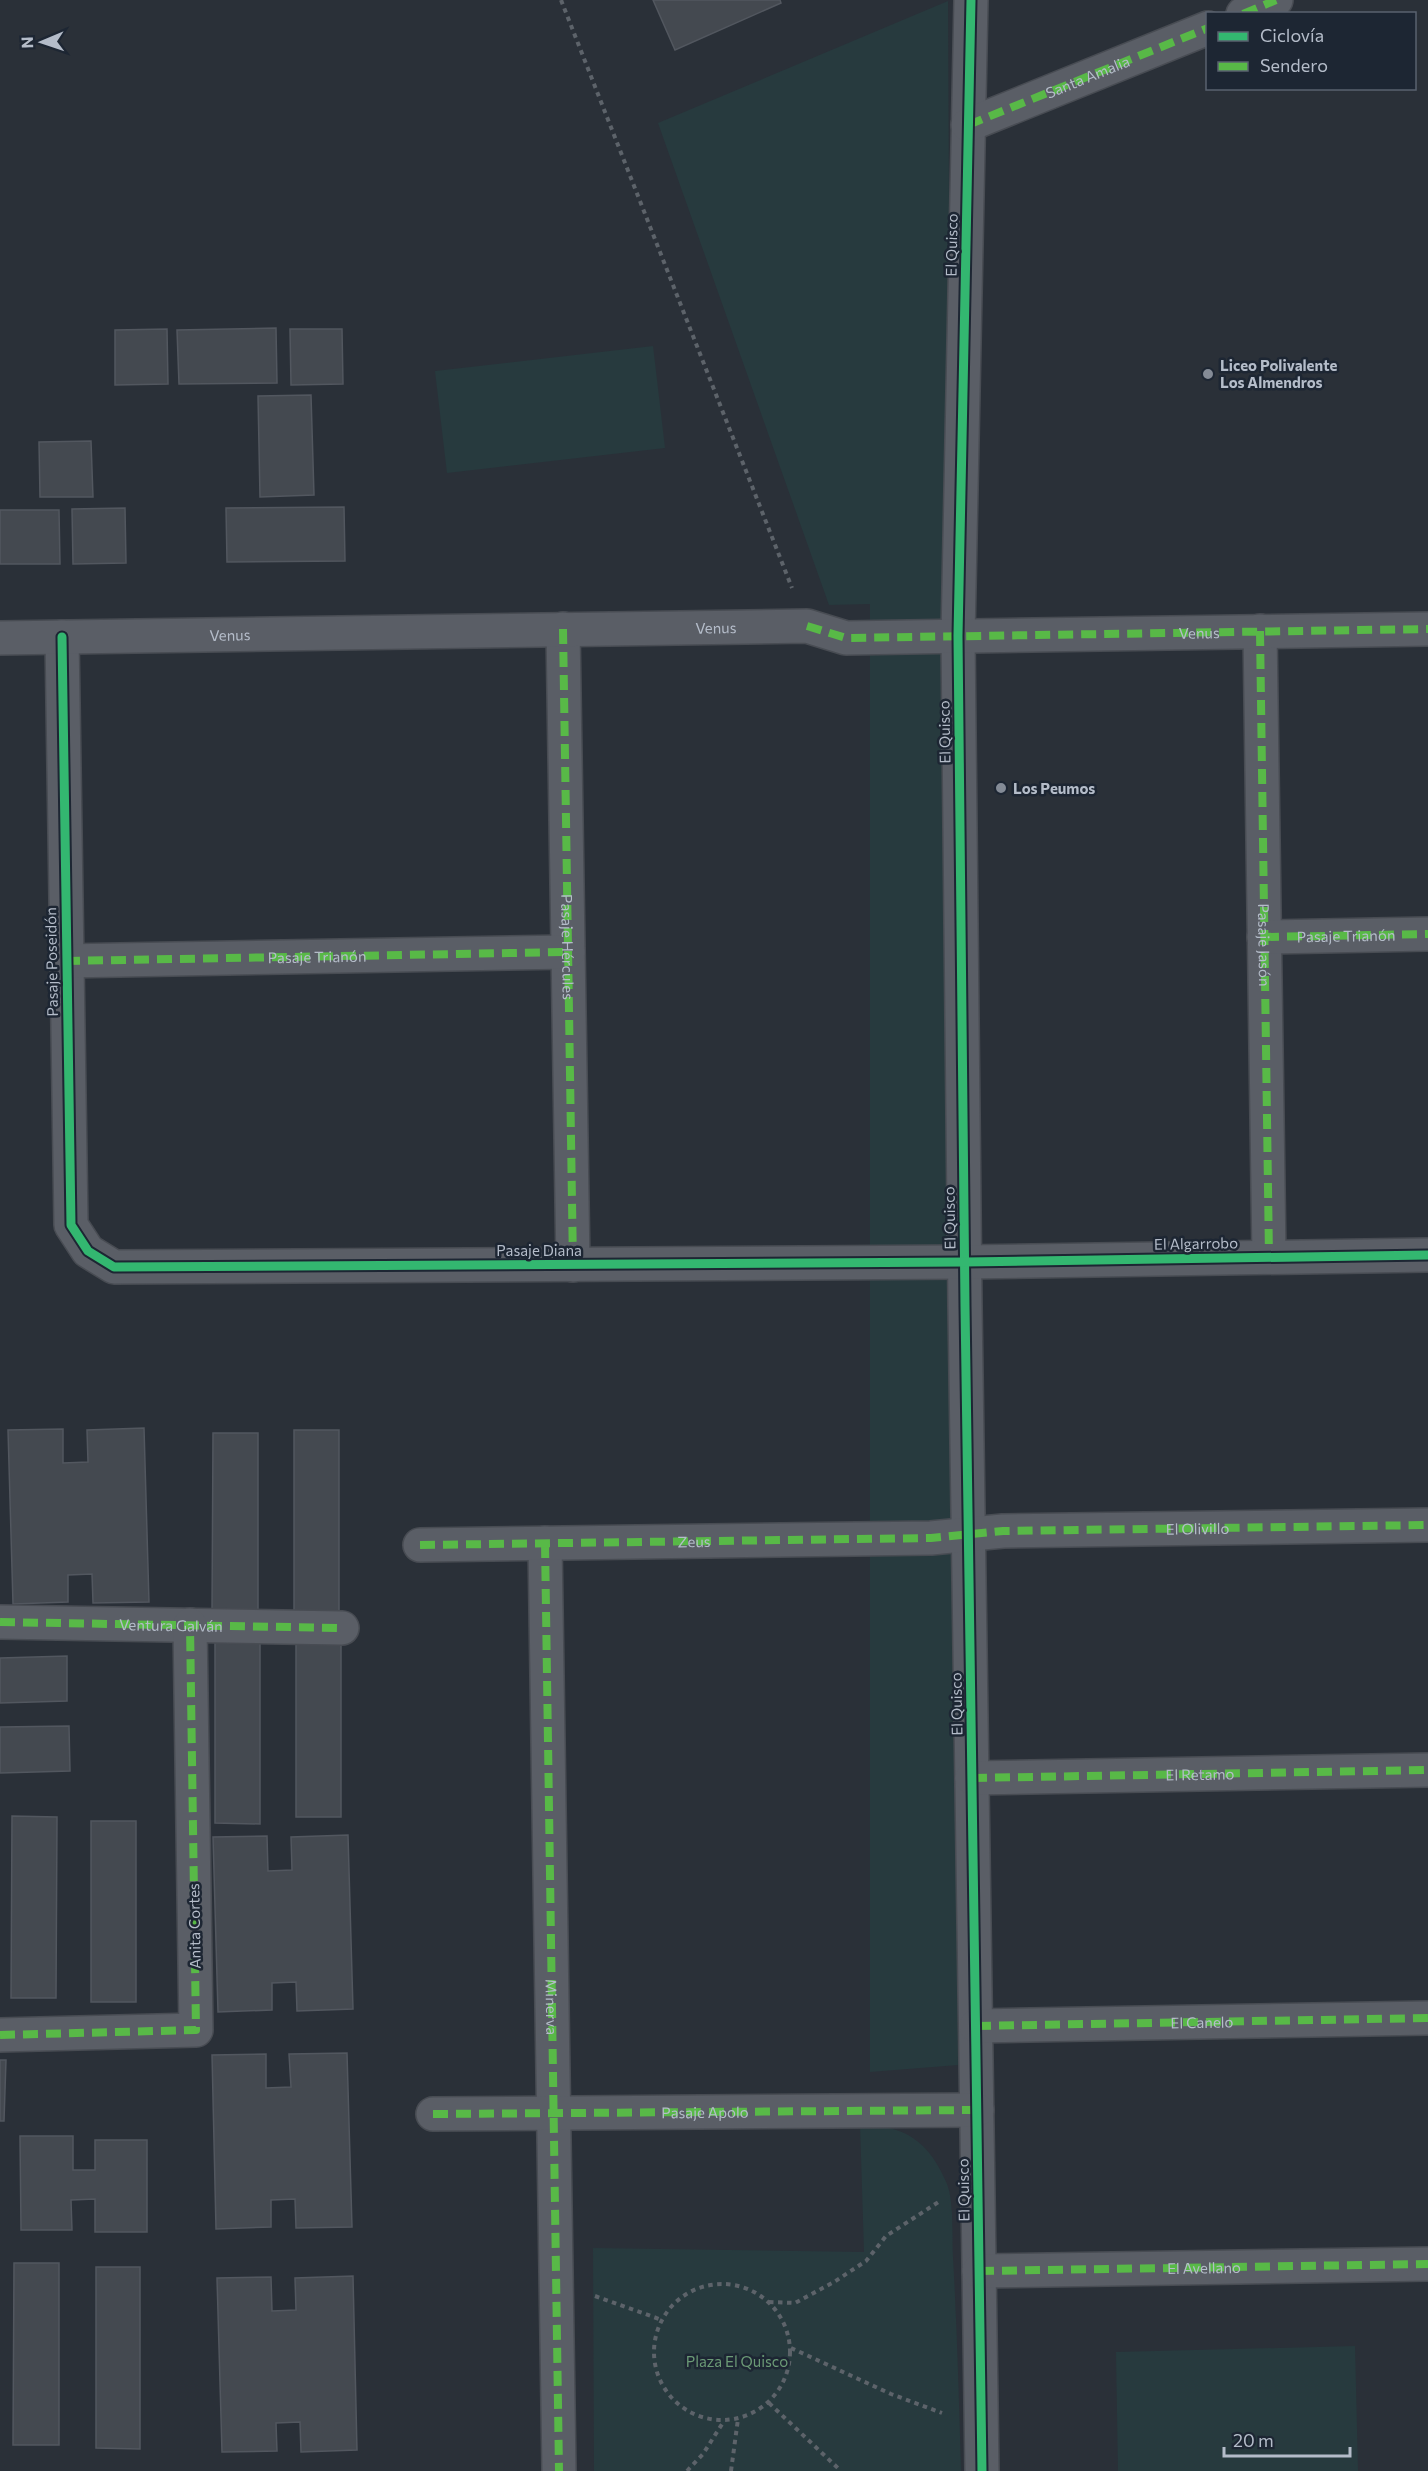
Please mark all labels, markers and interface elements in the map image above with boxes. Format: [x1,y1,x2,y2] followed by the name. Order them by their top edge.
[12,12,72,72] north arrow
[1206,12,1416,90] legend
[1260,24,1324,46] text: Ciclovía
[17,36,36,49] text: N
[1043,52,1132,102] street label: Santa Amalia
[1260,54,1328,76] text: Sendero
[941,213,961,277] street label: El Quisco
[1220,356,1337,391] place label: Liceo Polivalente Los Almendros
[1201,367,1215,381] marker: Liceo Polivalente Los Almendros
[695,618,737,637] street label: Venus
[1179,623,1220,642] street label: Venus
[209,625,251,644] street label: Venus
[934,700,954,764] street label: El Quisco
[1013,779,1095,797] place label: Los Peumos
[994,781,1008,795] marker: Los Peumos
[558,894,578,1000] street label: Pasaje Hércules
[1255,903,1274,987] street label: Pasaje Jasón
[41,907,61,1017] street label: Pasaje Poseidón
[1296,926,1396,945] street label: Pasaje Trianón
[267,947,367,966] street label: Pasaje Trianón
[939,1186,959,1250] street label: El Quisco
[1154,1233,1238,1253] street label: El Algarrobo
[496,1241,582,1259] street label: Pasaje Diana
[1166,1519,1230,1538] street label: El Olivillo
[677,1532,711,1550] street label: Zeus
[119,1615,223,1635] street label: Ventura Galván
[946,1672,966,1736] street label: El Quisco
[1165,1764,1235,1784] street label: El Retamo
[184,1883,204,1969] street label: Anita Cortes
[543,1979,561,2035] street label: Minerva
[1170,2012,1234,2032] street label: El Canelo
[661,2103,749,2121] street label: Pasaje Apolo
[953,2158,973,2222] street label: El Quisco
[1167,2258,1241,2277] street label: El Avellano
[686,2352,788,2370] park label: Plaza El Quisco
[1224,2420,1350,2458] scale bar
[1233,2429,1274,2451] text: 20 m

